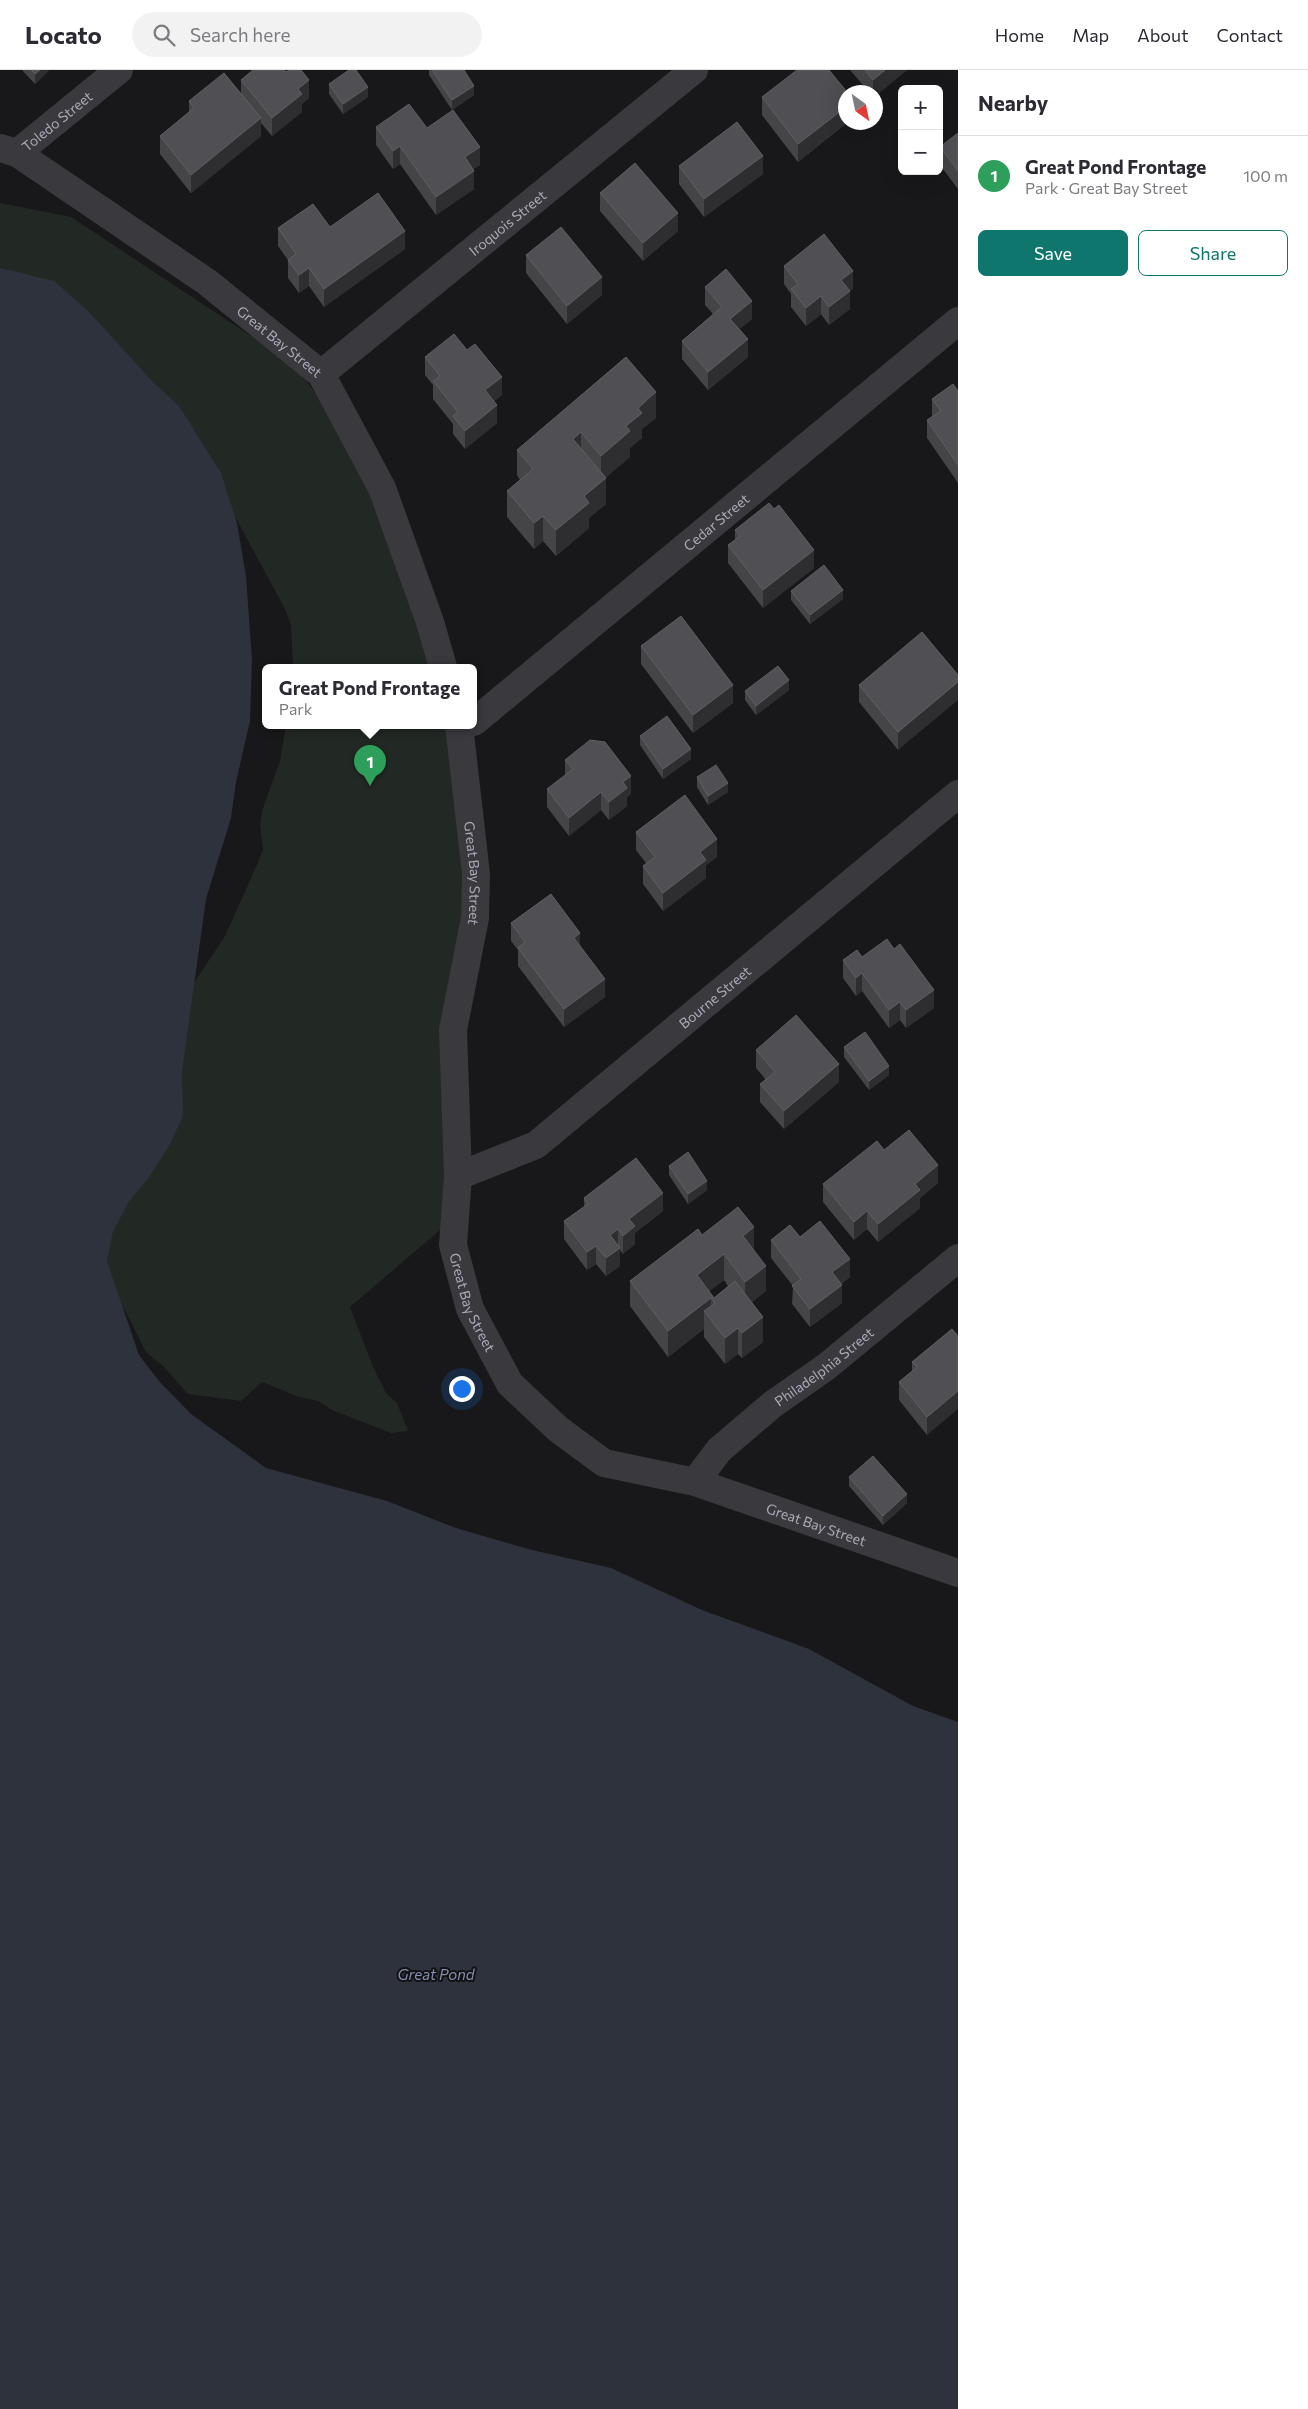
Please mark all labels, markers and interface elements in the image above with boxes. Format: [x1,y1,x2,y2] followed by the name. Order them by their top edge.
[132,12,482,57] search box
[25,20,102,49] text: Locato
[150,21,178,49] icon: search
[190,23,290,46] text: Search here
[995,24,1044,46] text: Home
[1072,24,1109,46] text: Map
[1137,24,1189,46] text: About
[1217,24,1283,46] text: Contact
[838,85,883,130] north arrow
[898,85,943,175] map controls
[898,85,943,130] button: +
[18,87,95,155] street label: Toledo Street
[978,90,1048,115] text: Nearby
[898,130,943,175] button: −
[1025,155,1206,178] text: Great Pond Frontage
[990,166,998,185] text: 1
[1243,166,1288,185] text: 100 m
[1025,178,1188,197] text: Park · Great Bay Street
[465,186,549,259] street label: Iroquois Street
[978,230,1128,276] button: Save
[1138,230,1288,276] button: Share
[234,301,326,380] street label: Great Bay Street
[679,489,752,554] street label: Cedar Street
[262,664,477,729] popup
[279,676,460,699] text: Great Pond Frontage
[279,699,312,718] text: Park
[354,745,386,786] pin: 1
[462,820,485,927] street label: Great Bay Street
[675,962,754,1031] street label: Bourne Street
[447,1251,500,1354] street label: Great Bay Street
[771,1323,877,1409] street label: Philadelphia Street
[449,1376,475,1402] your location
[764,1499,869,1549] street label: Great Bay Street
[398,1965,476,1983] water label: Great Pond

